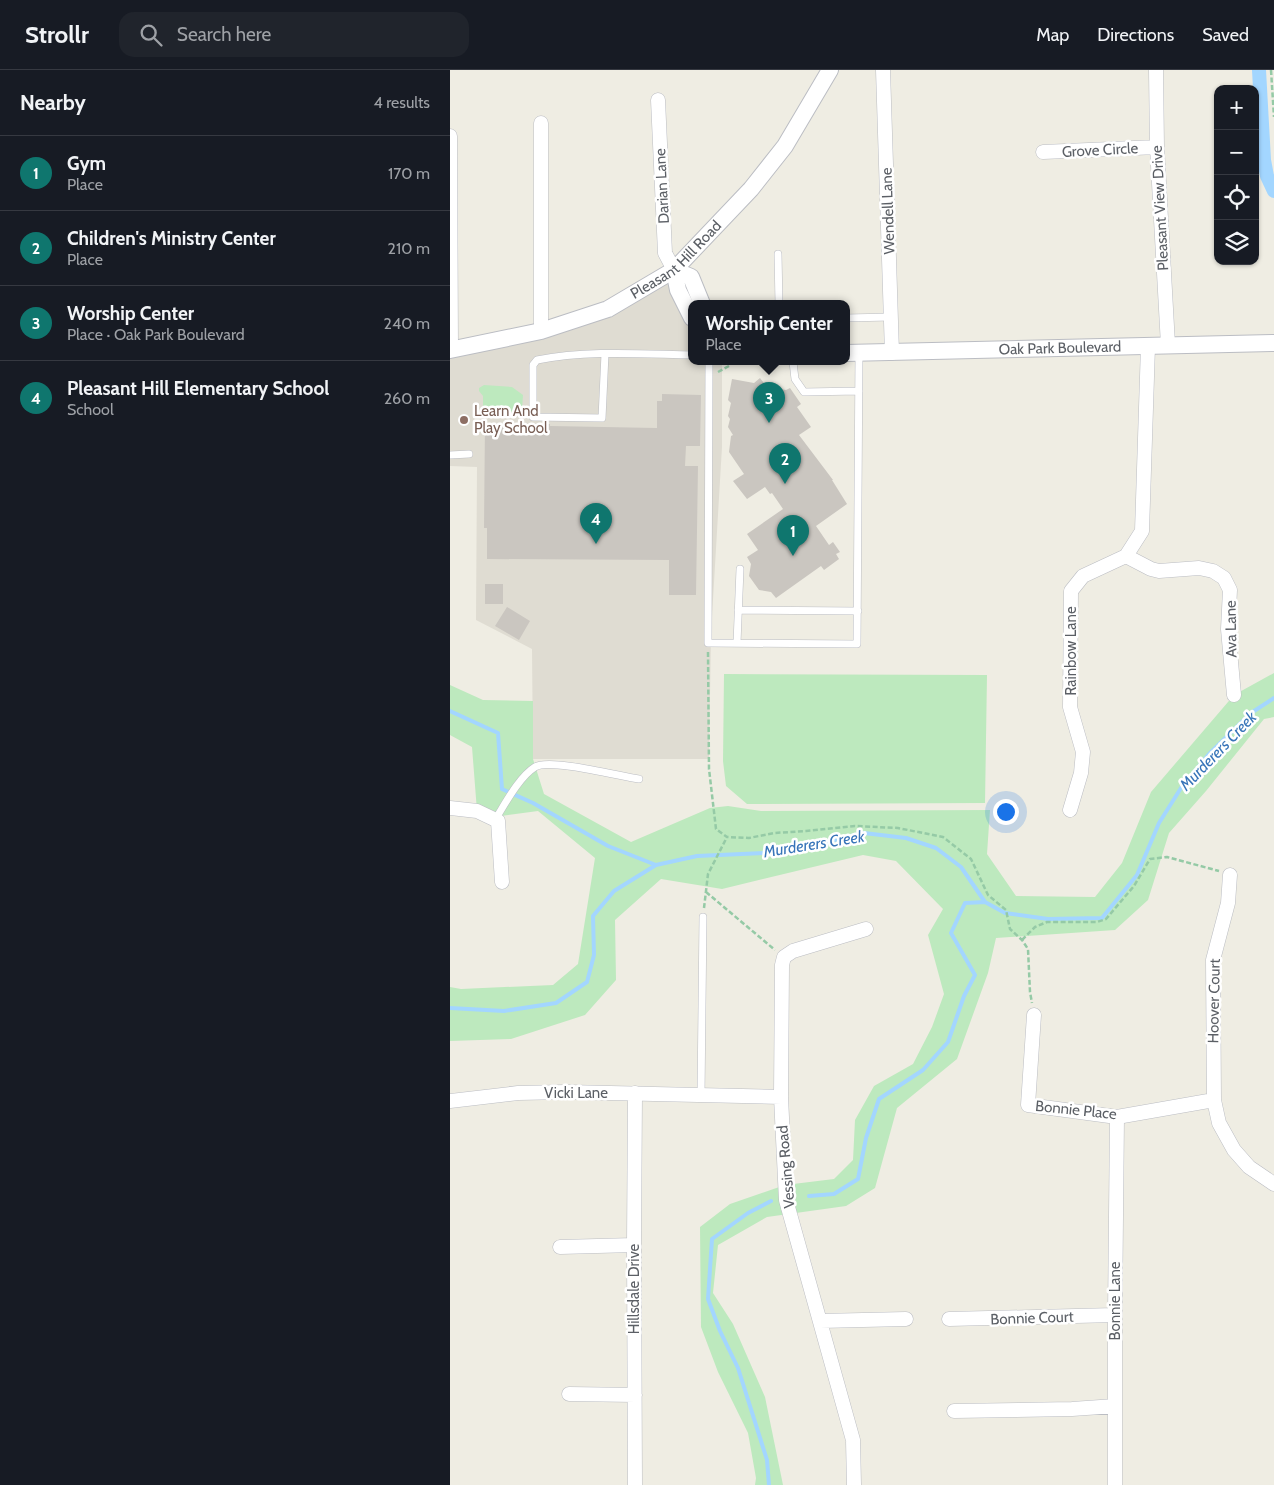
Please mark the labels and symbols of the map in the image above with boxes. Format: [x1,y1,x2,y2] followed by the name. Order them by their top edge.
[1061,139,1139,161] street label: Grove Circle
[1148,145,1172,271] street label: Pleasant View Drive
[651,147,673,224] street label: Darian Lane
[877,167,899,255] street label: Wendell Lane
[627,217,725,303] street label: Pleasant Hill Road
[998,338,1122,358] street label: Oak Park Boulevard
[753,382,785,423] pin: 3
[474,402,548,437] place label: Learn And Play School
[458,414,470,426] marker: Learn And Play School
[769,443,801,484] pin: 2
[580,503,612,544] pin: 4
[777,515,809,556] pin: 1
[1221,600,1240,658] street label: Ava Lane
[1062,606,1080,696] street label: Rainbow Lane
[1175,707,1261,795] water label: Murderers Creek
[993,799,1019,825] your location
[761,826,867,862] water label: Murderers Creek
[1204,958,1224,1044] street label: Hoover Court
[544,1084,608,1102] street label: Vicki Lane
[1034,1097,1118,1123] street label: Bonnie Place
[773,1125,799,1209] street label: Vessing Road
[625,1243,643,1334] street label: Hillsdale Drive
[1106,1261,1124,1341] street label: Bonnie Lane
[990,1308,1074,1328] street label: Bonnie Court

